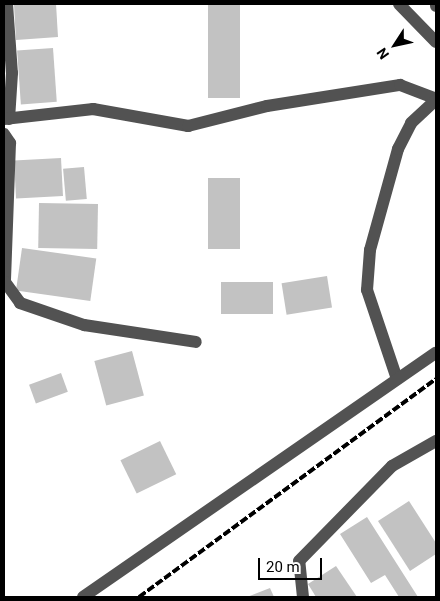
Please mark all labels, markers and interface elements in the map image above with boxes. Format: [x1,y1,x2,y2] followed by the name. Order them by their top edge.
[370,20,420,70] north arrow
[373,45,392,62] text: N
[260,548,324,580] scale bar
[266,558,300,576] text: 20 m

